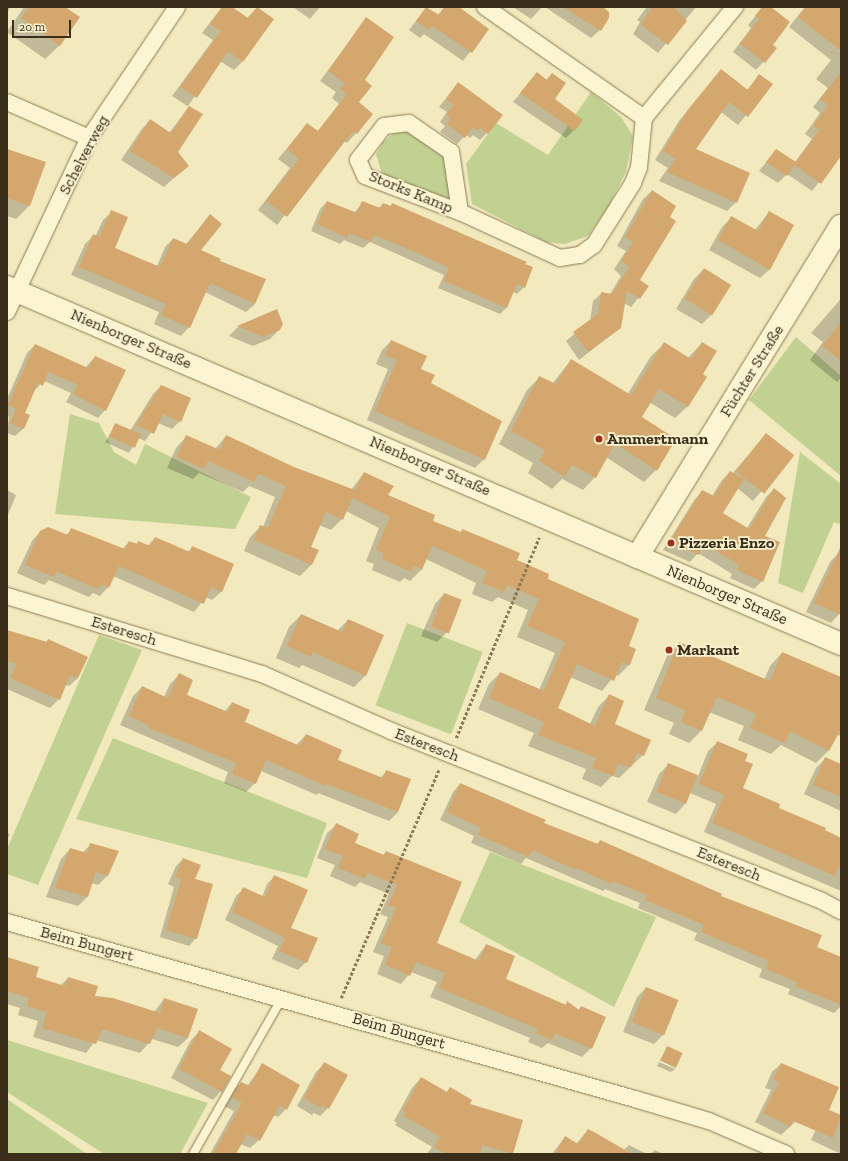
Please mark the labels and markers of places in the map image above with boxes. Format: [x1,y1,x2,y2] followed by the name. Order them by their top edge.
[607,429,708,449] place label: Ammertmann
[594,434,604,444] marker: Ammertmann
[679,533,774,553] place label: Pizzeria Enzo
[666,538,676,548] marker: Pizzeria Enzo
[677,640,739,660] place label: Markant
[664,645,674,655] marker: Markant

